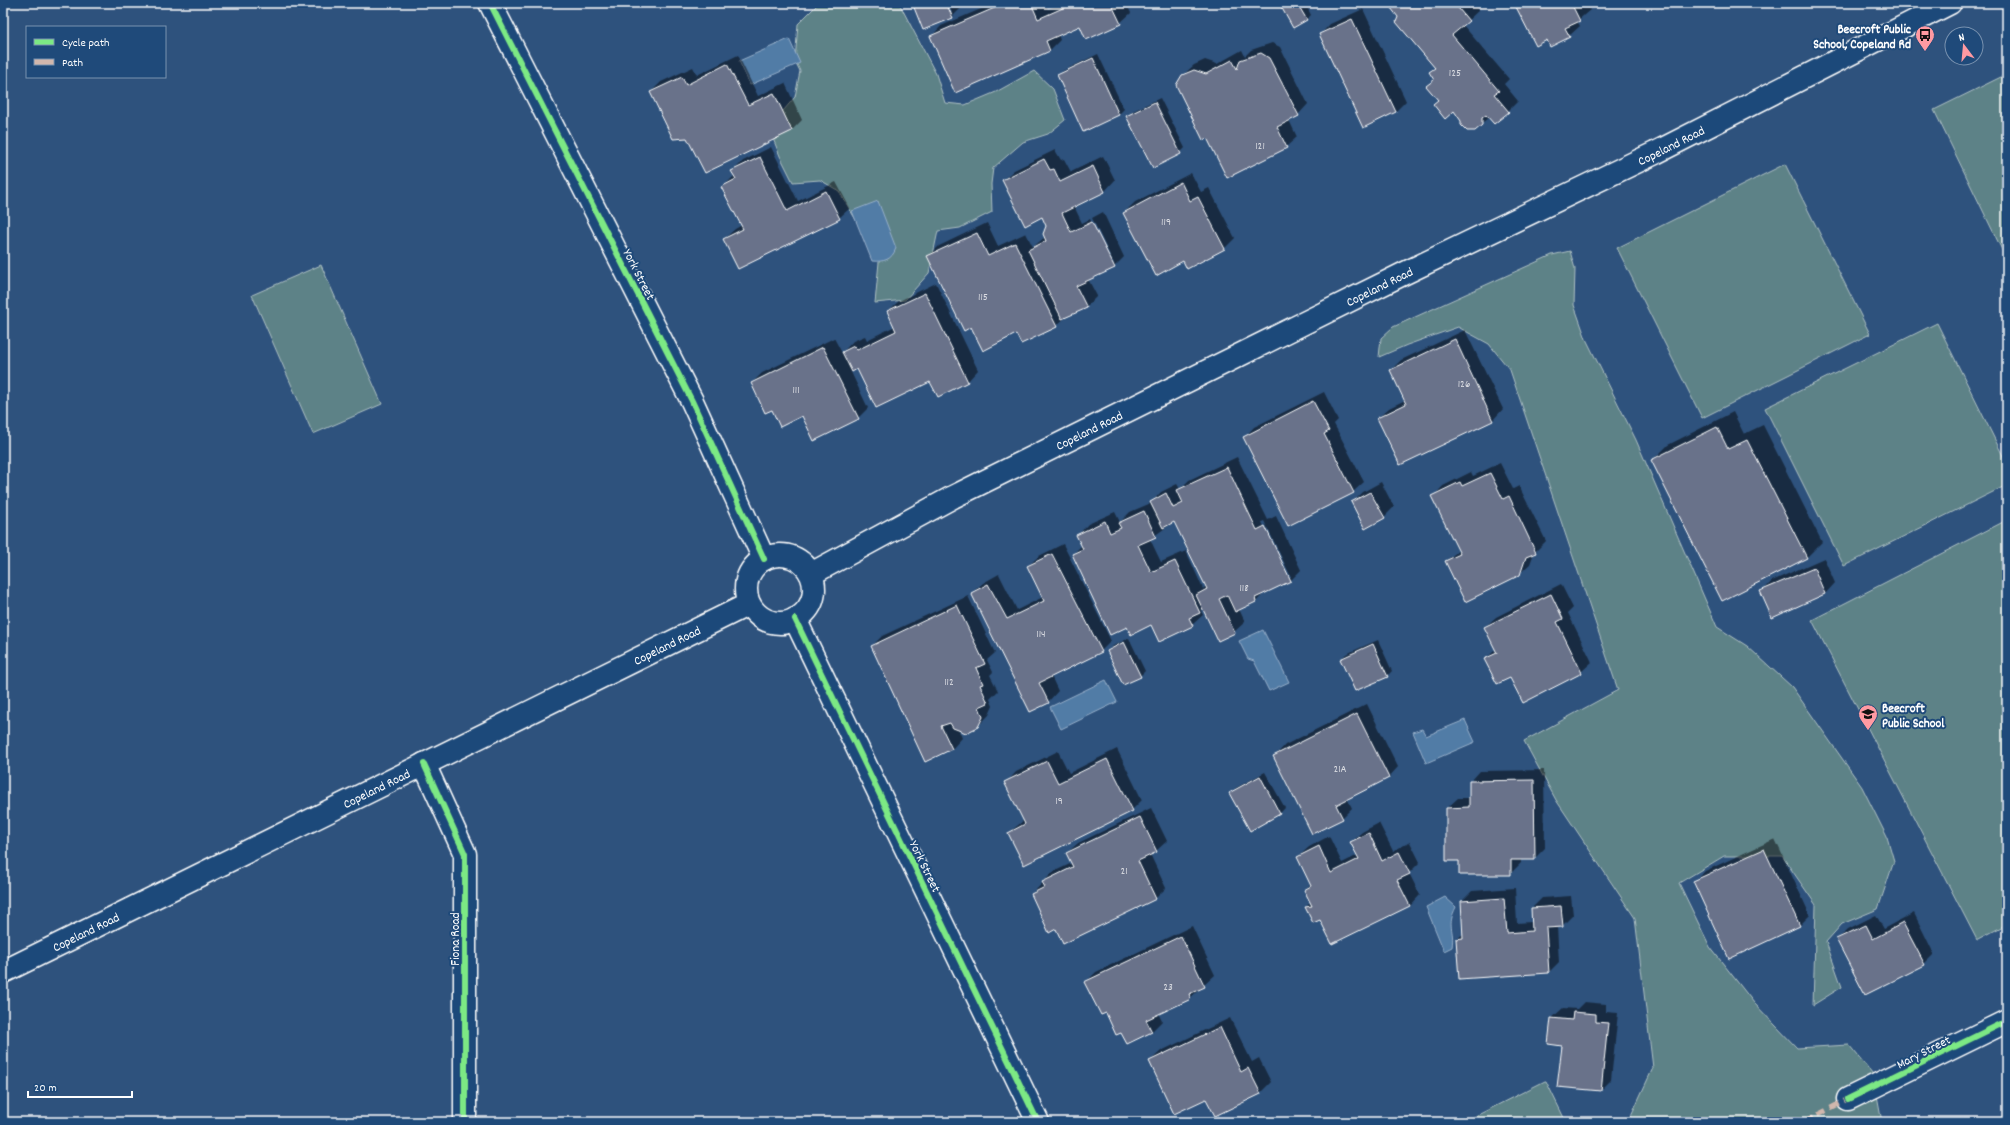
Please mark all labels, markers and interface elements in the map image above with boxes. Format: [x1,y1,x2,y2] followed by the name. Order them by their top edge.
[1813,21,1911,55] place label: Beecroft Public School, Copeland Rd
[1914,24,1936,52] bus stop icon: Beecroft Public School, Copeland Rd
[26,26,166,78] legend
[1944,26,1984,66] north arrow
[1957,30,1967,47] text: N
[62,35,110,52] text: Cycle path
[62,55,83,72] text: Path
[1449,66,1461,82] house number: 125
[1635,122,1709,172] street label: Copeland Road
[1255,139,1265,155] house number: 121
[1161,215,1171,231] house number: 119
[617,246,659,304] street label: York Street
[1343,264,1417,313] street label: Copeland Road
[978,290,988,306] house number: 115
[1458,377,1470,393] house number: 126
[792,383,800,399] house number: 111
[1053,407,1127,457] street label: Copeland Road
[1239,581,1249,597] house number: 118
[631,622,705,671] street label: Copeland Road
[1036,627,1046,643] house number: 114
[944,675,954,691] house number: 112
[1882,700,1945,734] place label: Beecroft Public School
[1857,703,1879,731] school or university icon: Beecroft Public School
[1333,762,1347,778] house number: 21A
[340,766,414,815] street label: Copeland Road
[1055,794,1063,810] house number: 19
[903,838,944,896] street label: York Street
[1120,864,1128,880] house number: 21
[50,909,123,958] street label: Copeland Road
[447,912,466,966] street label: Fiona Road
[1163,980,1173,996] house number: 23
[1894,1031,1955,1075] street label: Mary Street
[28,1073,132,1099] scale bar
[34,1080,57,1097] text: 20 m

